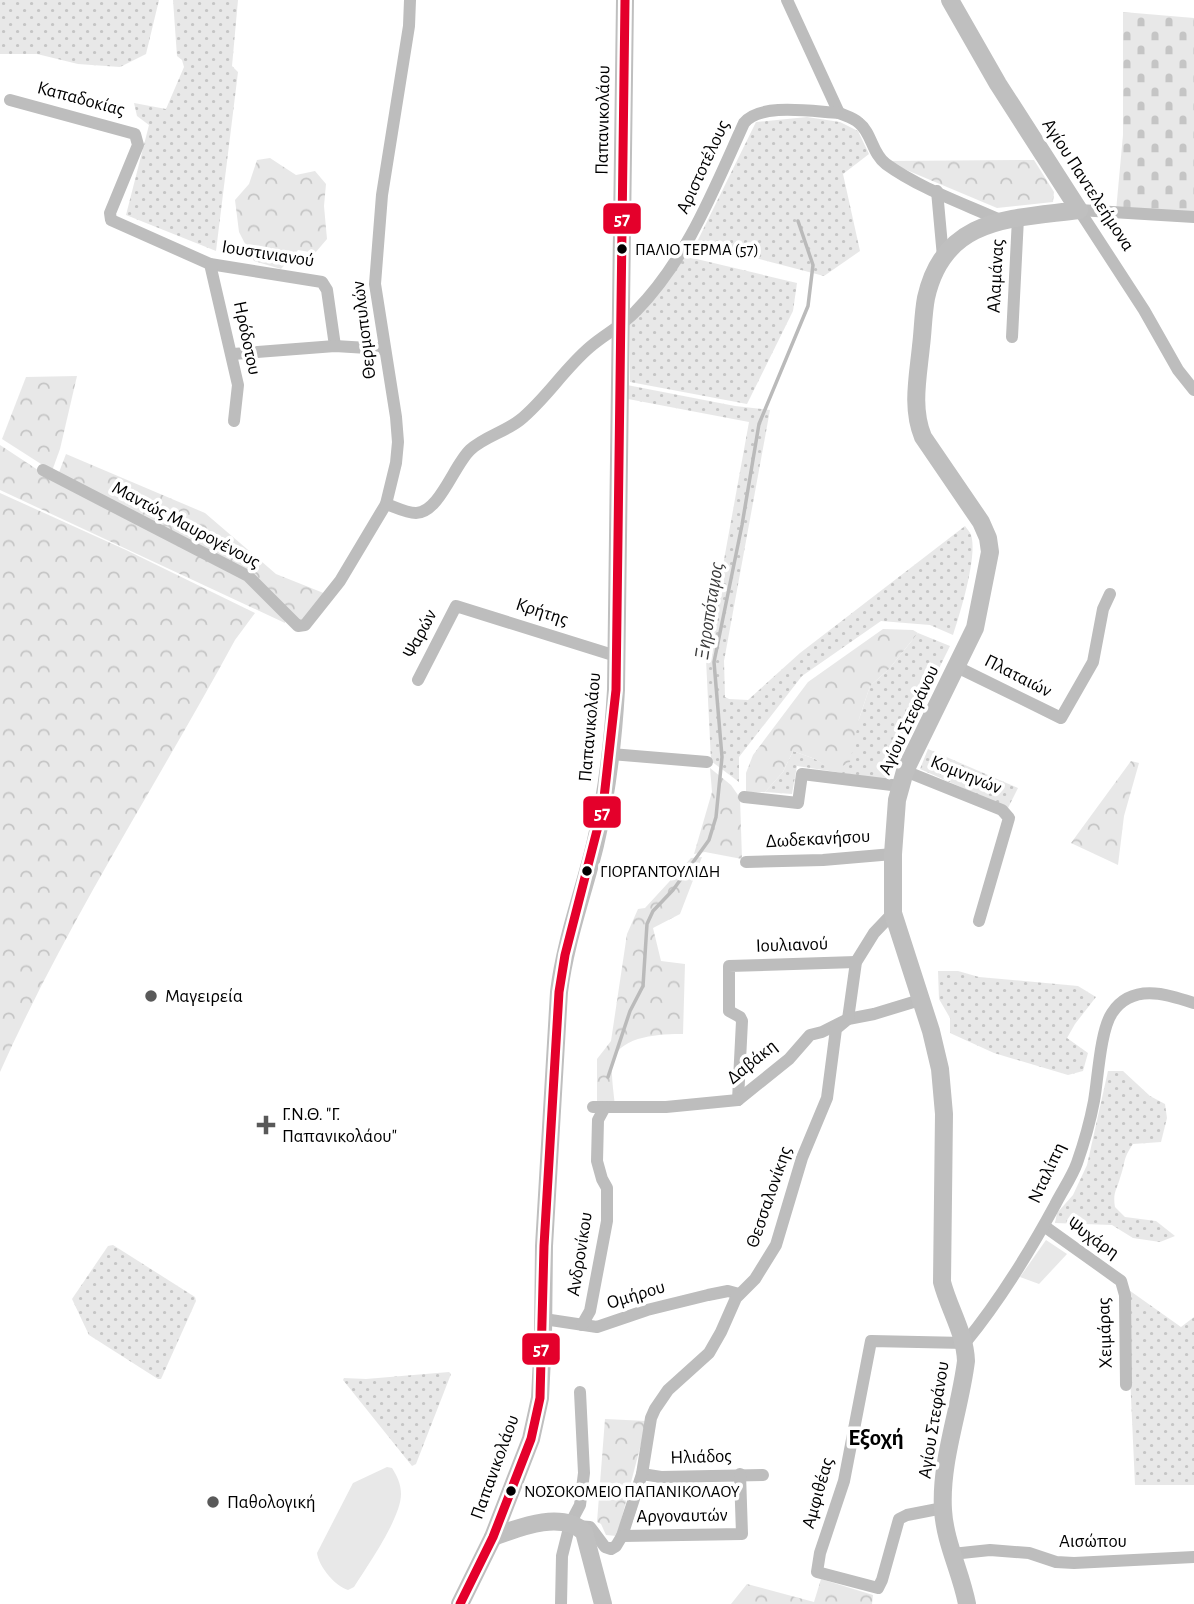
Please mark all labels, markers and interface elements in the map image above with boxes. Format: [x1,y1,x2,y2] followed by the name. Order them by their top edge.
[593,65,613,175] street label: Παπανικολάου
[35,78,127,120] street label: Καπαδοκίας
[1038,116,1138,254] street label: Αγίου Παντελεήμονα
[673,117,733,217] street label: Αριστοτέλους
[602,202,642,235] line badge: 57
[614,210,630,229] text: 57
[220,237,316,271] street label: Ιουστινιανού
[985,239,1007,313] street label: Αλαμάνας
[635,241,759,258] place label: ΠΑΛΙΟ ΤΕΡΜΑ (57)
[615,242,629,256] marker: ΠΑΛΙΟ ΤΕΡΜΑ (57)
[349,280,379,380] street label: Θερμοπυλών
[230,299,264,377] street label: Ηρόδοτου
[109,478,263,572] street label: Μαντώς Μαυρογένους
[691,560,728,661] water label: Ξηροπόταμος
[513,595,571,629] street label: Κρήτης
[399,607,441,661] street label: Ψαρών
[981,651,1055,701] street label: Πλαταιών
[875,662,943,778] street label: Αγίου Στεφάνου
[576,672,604,782] street label: Παπανικολάου
[928,752,1004,798] street label: Κομνηνών
[582,795,622,829] line badge: 57
[594,804,610,823] text: 57
[765,827,871,851] street label: Δωδεκανήσου
[600,863,720,880] place label: ΓΙΟΡΓΑΝΤΟΥΛΙΔΗ
[580,864,594,878] marker: ΓΙΟΡΓΑΝΤΟΥΛΙΔΗ
[756,934,828,956] street label: Ιουλιανού
[165,987,243,1006] place label: Μαγειρεία
[143,988,159,1004] marker: Μαγειρεία
[723,1036,781,1088] street label: Δαβάκη
[282,1105,397,1146] place label: Γ.Ν.Θ. "Γ. Παπανικολάου"
[256,1115,276,1135] marker: Γ.Ν.Θ. "Γ. Παπανικολάου"
[1025,1140,1069,1206] street label: Νταλίπη
[743,1144,795,1250] street label: Θεσσαλονίκης
[564,1211,596,1297] street label: Ανδρονίκου
[1063,1213,1123,1263] street label: Ψυχάρη
[605,1277,667,1313] street label: Ομήρου
[1094,1297,1116,1369] street label: Χειμάρας
[521,1332,561,1366] line badge: 57
[533,1340,549,1359] text: 57
[915,1360,953,1480] street label: Αγίου Στεφάνου
[467,1412,523,1522] street label: Παπανικολάου
[848,1427,904,1450] district label: Εξοχή
[670,1446,732,1468] street label: Ηλιάδος
[799,1455,837,1531] street label: Αμφιθέας
[524,1483,740,1500] place label: ΝΟΣΟΚΟΜΕΙΟ ΠΑΠΑΝΙΚΟΛΑΟΥ
[504,1484,518,1498] marker: ΝΟΣΟΚΟΜΕΙΟ ΠΑΠΑΝΙΚΟΛΑΟΥ
[227,1493,316,1512] place label: Παθολογική
[205,1494,221,1510] marker: Παθολογική
[636,1506,728,1526] street label: Αργοναυτών
[1059,1532,1127,1551] street label: Αισώπου

